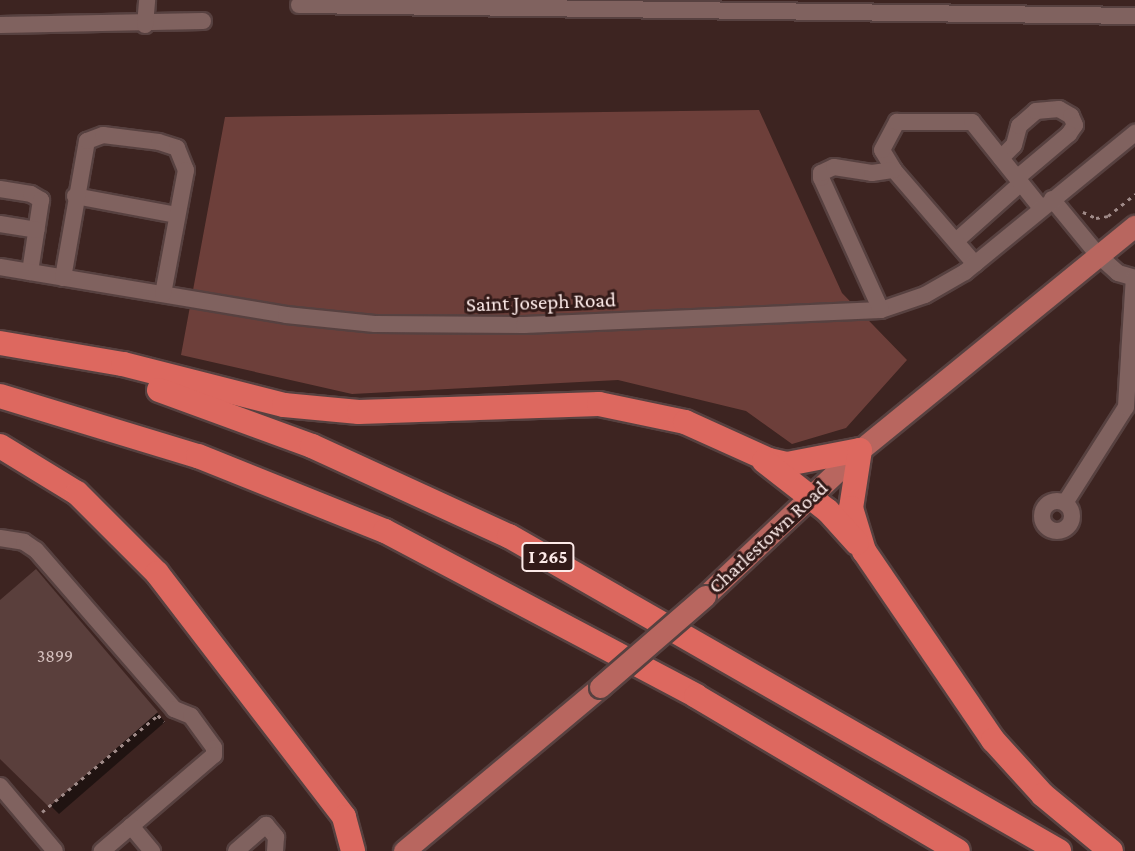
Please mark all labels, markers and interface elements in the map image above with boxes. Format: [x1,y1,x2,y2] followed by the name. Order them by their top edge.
[466,287,616,317] street label: Saint Joseph Road
[703,475,833,599] street label: Charlestown Road
[520,542,576,572] road number: I 265
[37,645,73,667] house number: 3899

